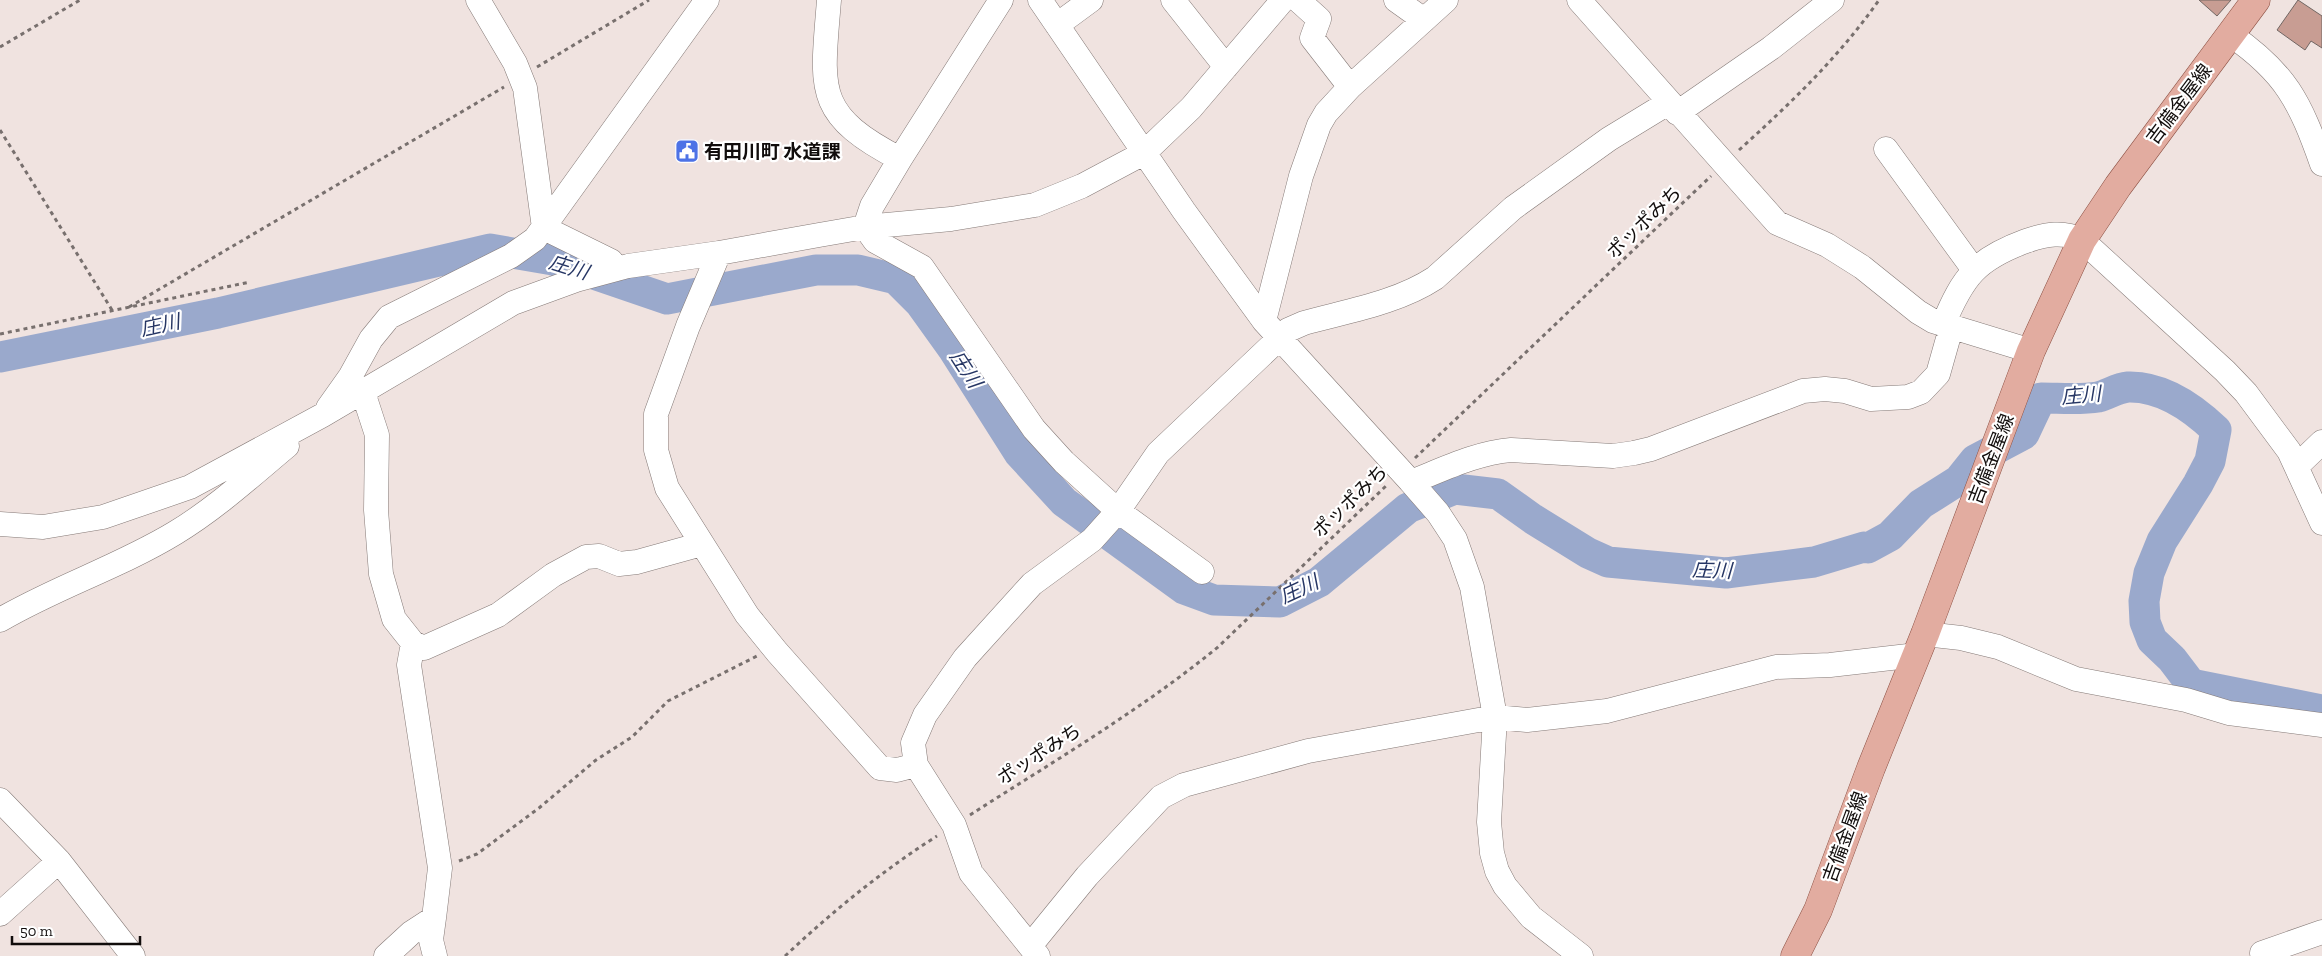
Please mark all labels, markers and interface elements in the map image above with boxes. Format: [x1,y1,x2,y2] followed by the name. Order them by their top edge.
[2141,59,2217,149] street label: 吉備金屋線
[674,138,700,164] public building icon: 有田川町 水道課
[704,140,841,163] place label: 有田川町 水道課
[1602,181,1686,263] street label: ポッポみち
[546,250,594,285] water label: 庄川
[138,309,184,341] water label: 庄川
[945,346,988,394] water label: 庄川
[2060,381,2104,409] water label: 庄川
[1963,411,2019,507] street label: 吉備金屋線
[1308,460,1392,542] street label: ポッポみち
[1692,557,1734,583] water label: 庄川
[1276,569,1324,608] water label: 庄川
[993,718,1085,790] street label: ポッポみち
[1818,788,1872,886] street label: 吉備金屋線
[12,914,140,946] scale bar
[20,922,53,940] text: 50 m

